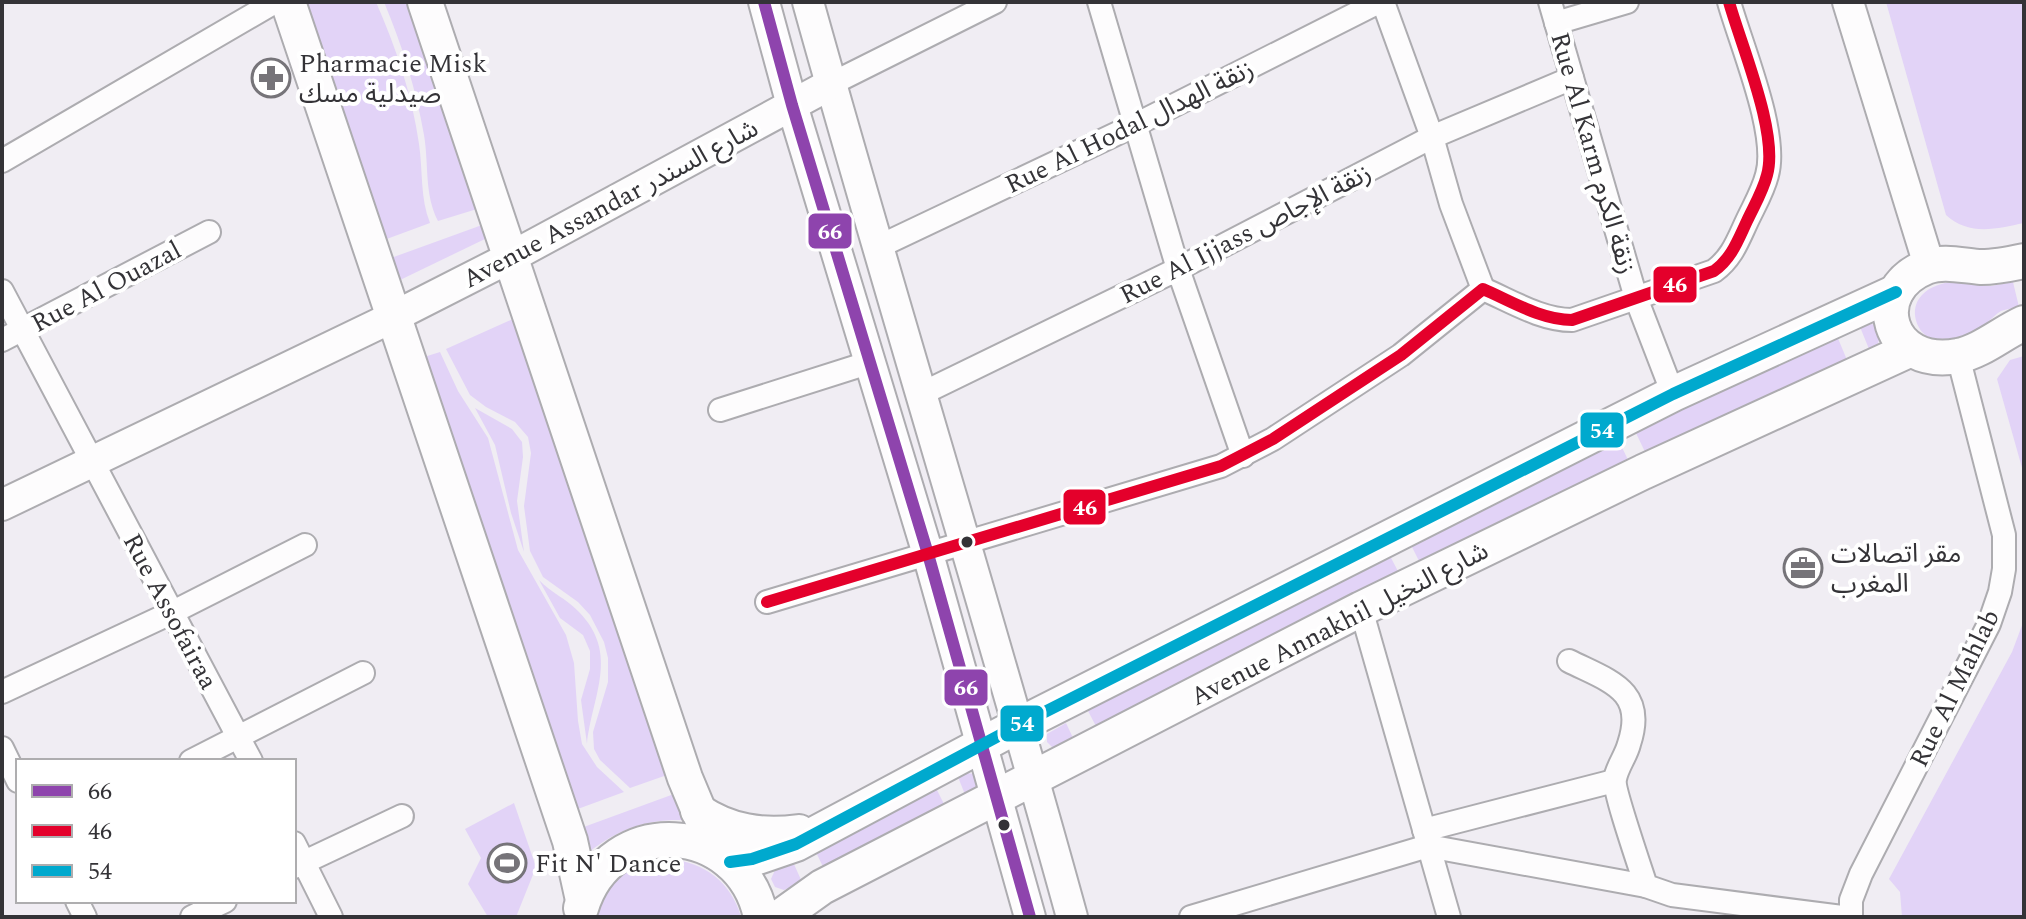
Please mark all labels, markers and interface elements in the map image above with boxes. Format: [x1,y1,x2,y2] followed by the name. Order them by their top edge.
[1539,28,1647,279] street label: Rue Al Karm زنقة الكرم
[299,44,487,114] place label: Pharmacie Misk صيدلية مسك
[998,49,1261,205] street label: Rue Al Hodal زنقة الهدال
[250,57,292,99] pharmacy icon: Pharmacie Misk صيدلية مسك
[455,109,766,299] street label: Avenue Assandar شارع السندر
[1112,153,1378,315] street label: Rue Al Ijjass زنقة الإجاص
[807,212,853,250] line badge: 66
[818,216,842,249] text: 66
[24,230,189,343] street label: Rue Al Ouazal
[1652,265,1698,304] line badge: 46
[1663,269,1687,302] text: 46
[1579,411,1625,449] line badge: 54
[1590,415,1615,448] text: 54
[1062,488,1107,526] line badge: 46
[1073,492,1097,525] text: 46
[112,526,228,697] street label: Rue Assofairaa
[1183,531,1496,717] street label: Avenue Annakhil شارع النخيل
[959,534,975,550] unlabelled marker
[1831,534,1961,604] place label: مقر اتصالات المغرب
[1782,547,1824,589] office icon: مقر اتصالات المغرب
[1899,603,2011,774] street label: Rue Al Mahlab
[943,668,989,707] line badge: 66
[954,672,978,705] text: 66
[999,704,1045,743] line badge: 54
[1010,708,1035,741] text: 54
[16,759,296,903] legend
[88,774,112,810] text: 66
[88,814,112,850] text: 46
[996,817,1012,833] unlabelled marker
[486,842,528,884] sports icon: Fit N' Dance
[535,844,681,884] place label: Fit N' Dance
[88,854,112,890] text: 54

